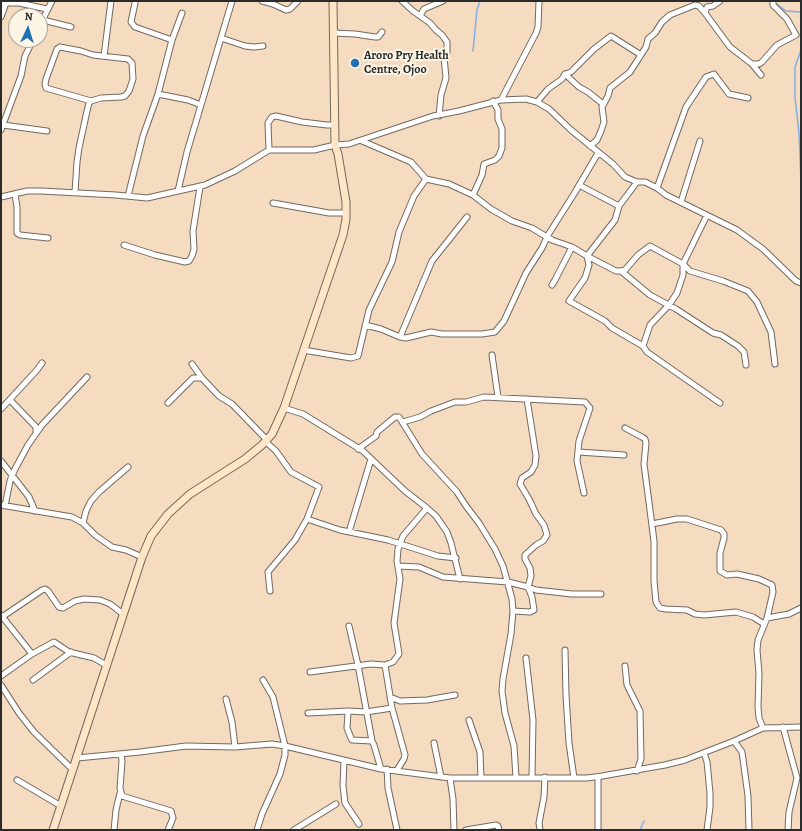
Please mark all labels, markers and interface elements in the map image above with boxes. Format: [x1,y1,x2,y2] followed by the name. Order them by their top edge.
[8,8,48,48] north arrow
[24,9,33,24] text: N
[364,49,449,77] place label: Aroro Pry Health Centre, Ojoo
[349,57,361,69] marker: Aroro Pry Health Centre, Ojoo

